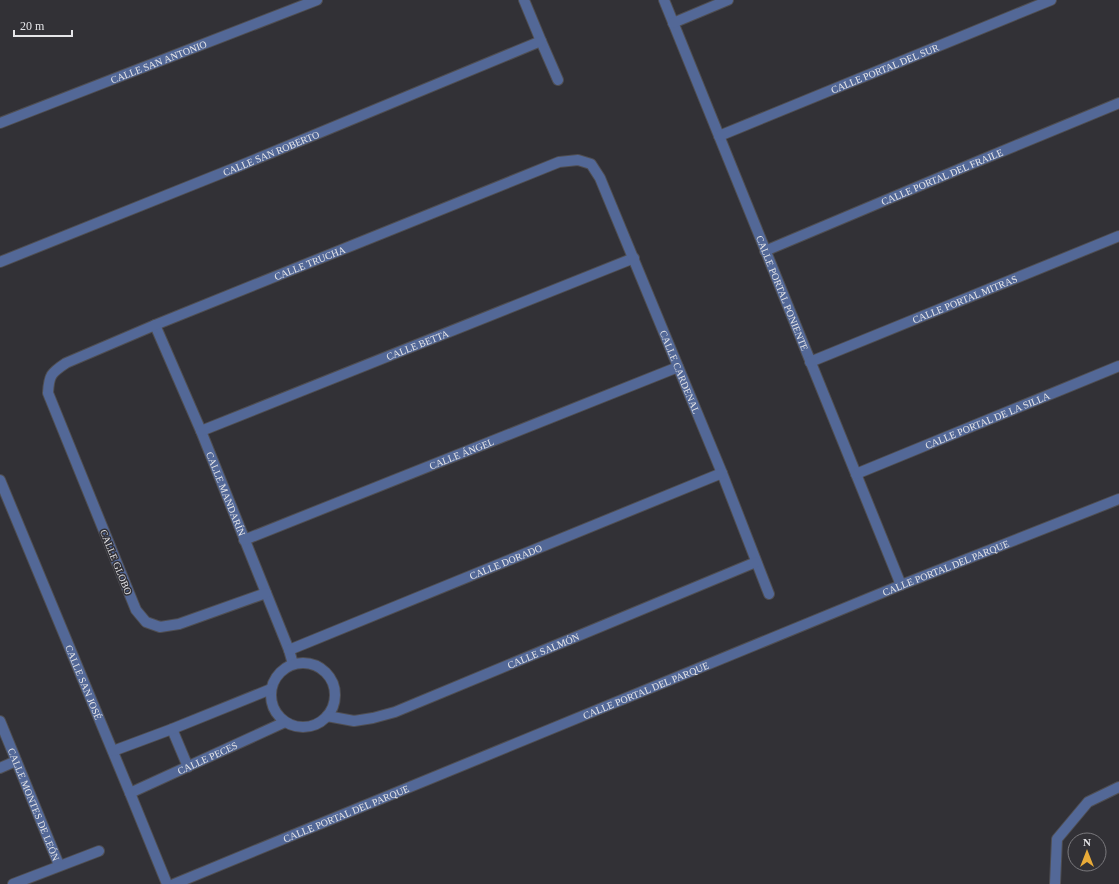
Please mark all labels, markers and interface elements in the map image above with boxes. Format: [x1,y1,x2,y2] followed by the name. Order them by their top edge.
[14,12,72,38] scale bar
[20,19,45,33] text: 20 m
[109,38,208,85] street label: CALLE SAN ANTONIO
[829,41,940,95] street label: CALLE PORTAL DEL SUR
[221,128,321,178] street label: CALLE SAN ROBERTO
[879,146,1004,207] street label: CALLE PORTAL DEL FRAILE
[754,234,811,352] street label: CALLE PORTAL PONIENTE
[272,243,347,282] street label: CALLE TRUCHA
[911,273,1019,325] street label: CALLE PORTAL MITRAS
[385,327,451,362] street label: CALLE BETTA
[658,328,702,415] street label: CALLE CARDENAL
[923,389,1052,451] street label: CALLE PORTAL DE LA SILLA
[427,436,495,471] street label: CALLE ÁNGEL
[204,450,248,537] street label: CALLE MANDARÍN
[98,528,134,596] street label: CALLE GLOBO
[881,538,1010,598] street label: CALLE PORTAL DEL PARQUE
[468,542,544,581] street label: CALLE DORADO
[506,631,581,670] street label: CALLE SALMÓN
[64,643,104,721] street label: CALLE SAN JOSÉ
[581,659,710,721] street label: CALLE PORTAL DEL PARQUE
[176,739,239,776] street label: CALLE PECES
[6,746,62,862] street label: CALLE MONTES DE LEÓN
[281,782,411,844] street label: CALLE PORTAL DEL PARQUE
[1067,832,1107,872] north arrow
[1083,836,1091,848] text: N

